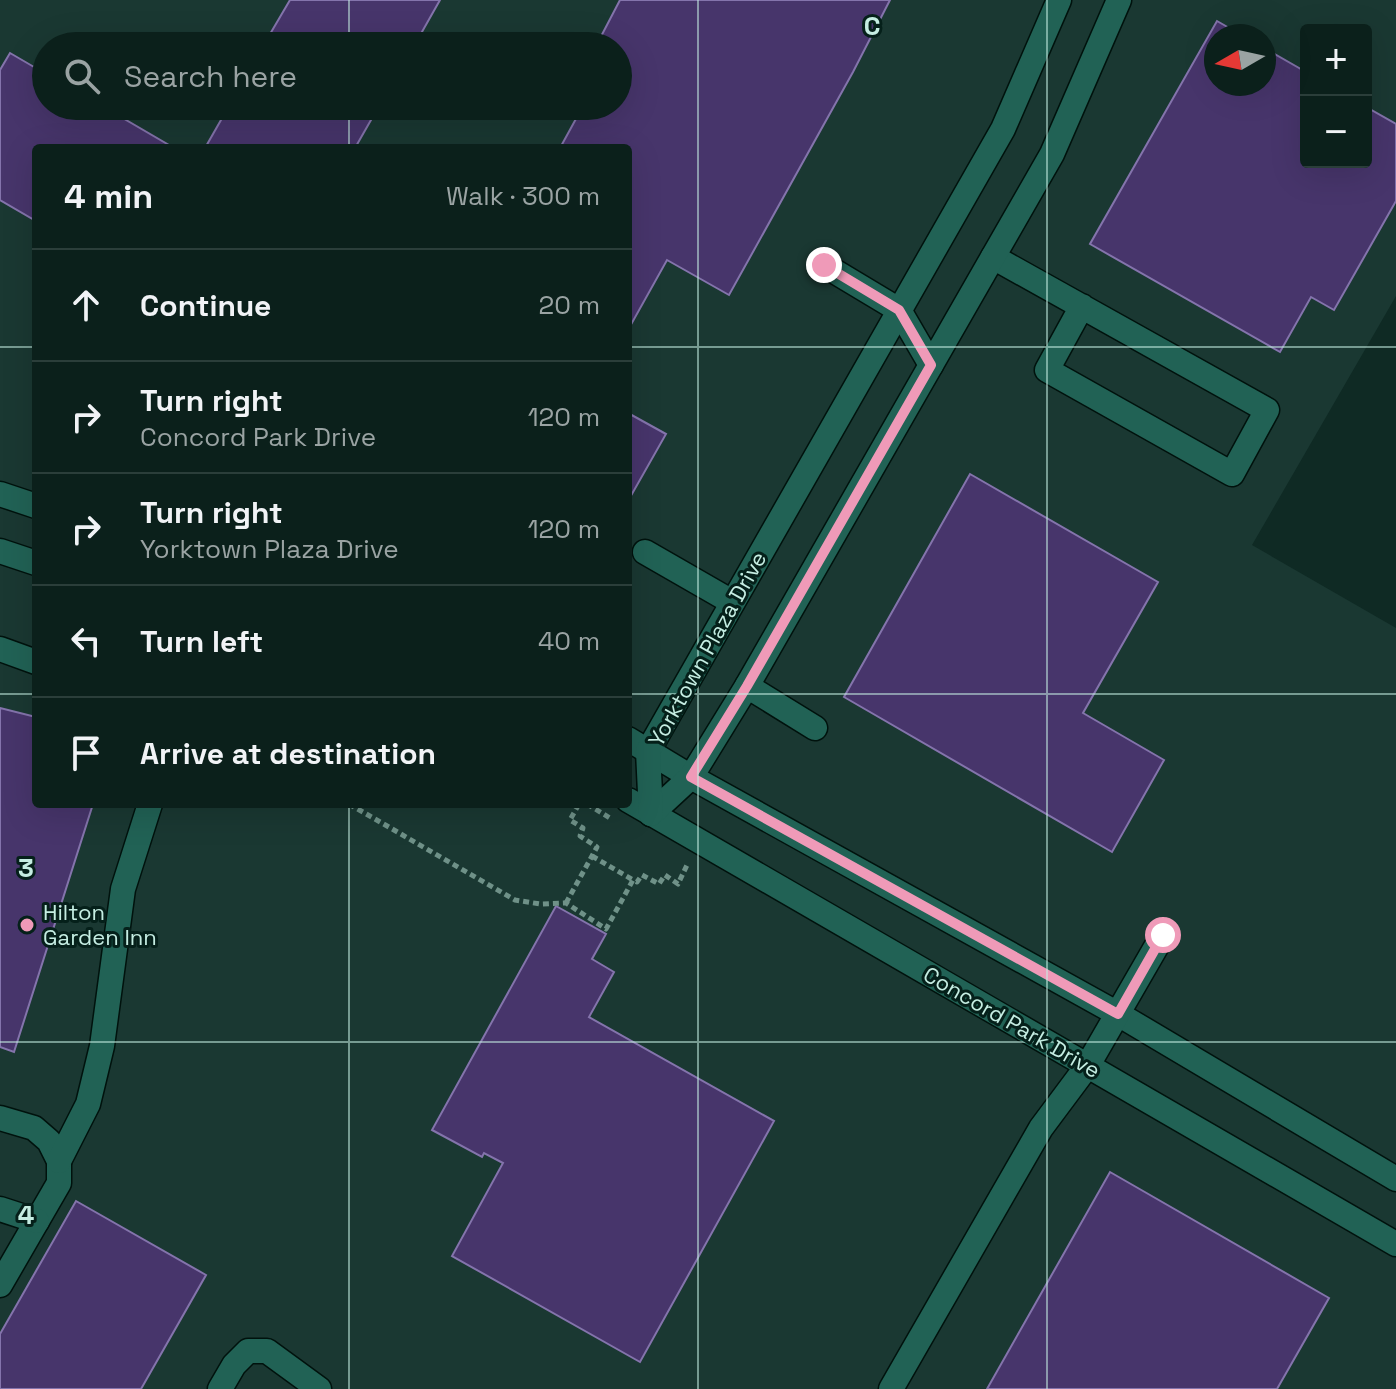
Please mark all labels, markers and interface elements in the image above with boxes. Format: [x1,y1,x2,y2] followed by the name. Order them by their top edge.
[864,9,880,43] text: C
[1204,24,1276,96] north arrow
[1300,24,1372,168] map controls
[1300,24,1372,96] button: +
[32,32,632,120] search box
[60,54,104,98] icon: search
[124,57,297,96] text: Search here
[1300,96,1372,168] button: −
[64,175,153,218] text: 4 min
[446,179,600,213] text: Walk · 300 m
[806,247,842,283] route end
[64,283,108,327] icon: ahead
[140,286,271,325] text: Continue
[539,288,600,322] text: 20 m
[140,381,283,420] text: Turn right
[64,395,108,439] icon: right
[528,400,600,434] text: 120 m
[140,420,376,454] text: Concord Park Drive
[140,493,283,532] text: Turn right
[64,507,108,551] icon: right
[528,512,600,546] text: 120 m
[140,532,399,566] text: Yorktown Plaza Drive
[642,547,772,751] street label: Yorktown Plaza Drive
[64,619,108,663] icon: left
[140,622,263,661] text: Turn left
[538,624,600,658] text: 40 m
[64,731,108,775] icon: arrive
[140,734,436,773] text: Arrive at destination
[18,851,34,885] text: 3
[43,898,157,951] place label: Hilton Garden Inn
[18,916,36,934] marker: Hilton Garden Inn
[1145,917,1181,953] route start
[918,960,1106,1084] street label: Concord Park Drive
[18,1198,34,1232] text: 4

